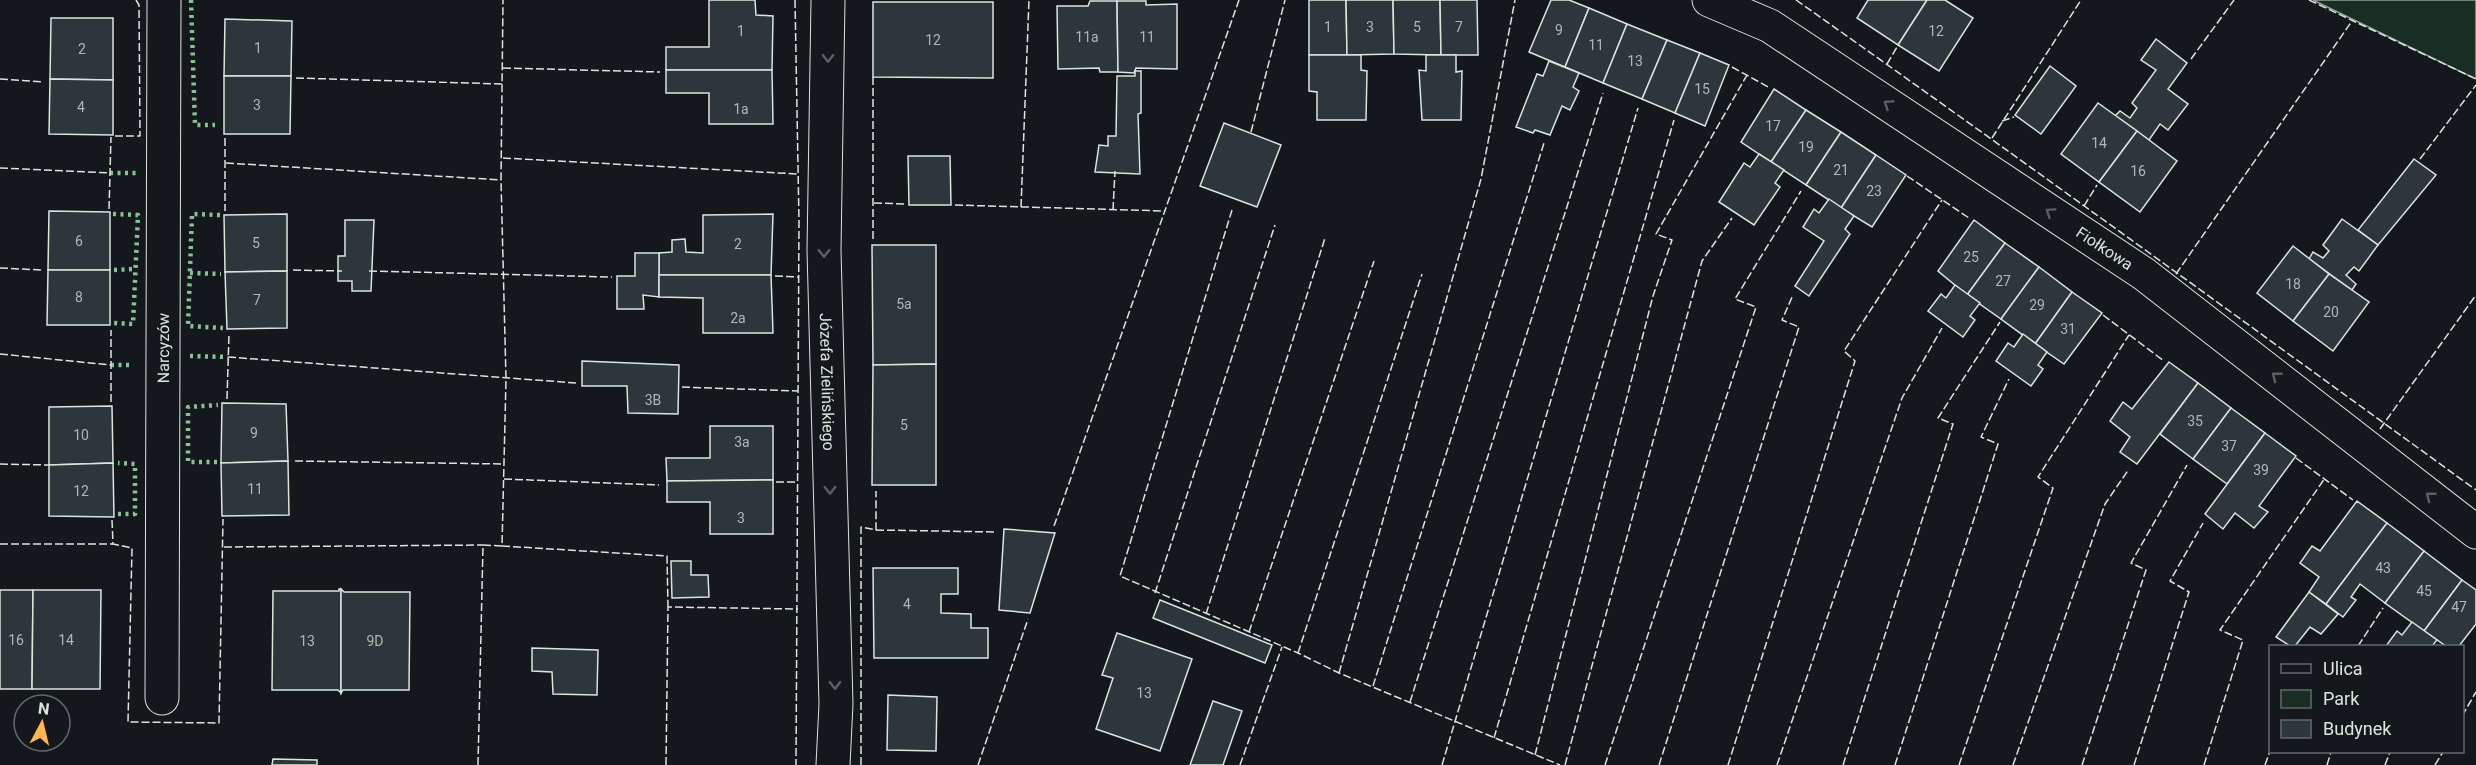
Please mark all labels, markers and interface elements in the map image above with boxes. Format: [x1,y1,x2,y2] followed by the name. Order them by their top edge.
[1324,19,1332,35] house number: 1
[1366,19,1374,35] house number: 3
[1413,19,1421,35] house number: 5
[1455,19,1463,35] house number: 7
[1555,22,1563,38] house number: 9
[737,23,745,39] house number: 1
[1928,23,1944,39] house number: 12
[1075,29,1099,45] house number: 11a
[1139,29,1155,45] house number: 11
[925,32,941,48] house number: 12
[1588,37,1604,53] house number: 11
[254,40,262,56] house number: 1
[78,41,86,57] house number: 2
[1627,53,1643,69] house number: 13
[822,54,834,63] one-way arrow
[1694,81,1710,97] house number: 15
[253,97,261,113] house number: 3
[77,99,85,115] house number: 4
[1884,100,1895,111] one-way arrow
[733,101,749,117] house number: 1a
[1765,118,1781,134] house number: 17
[2091,135,2107,151] house number: 14
[1798,139,1814,155] house number: 19
[1833,162,1849,178] house number: 21
[2130,163,2146,179] house number: 16
[1866,183,1882,199] house number: 23
[2046,208,2057,219] one-way arrow
[2073,222,2137,274] street label: Fiołkowa
[75,233,83,249] house number: 6
[252,235,260,251] house number: 5
[734,236,742,252] house number: 2
[818,249,831,258] one-way arrow
[1963,249,1979,265] house number: 25
[1995,273,2011,289] house number: 27
[2285,276,2301,292] house number: 18
[75,289,83,305] house number: 8
[253,292,261,308] house number: 7
[896,296,912,312] house number: 5a
[2029,297,2045,313] house number: 29
[2323,304,2339,320] house number: 20
[730,310,746,326] house number: 2a
[153,313,173,383] street label: Narcyzów
[816,313,839,451] street label: Józefa Zielińskiego
[2060,321,2076,337] house number: 31
[2271,373,2282,384] one-way arrow
[645,392,661,408] house number: 3B
[2187,413,2203,429] house number: 35
[900,417,908,433] house number: 5
[250,425,258,441] house number: 9
[73,427,89,443] house number: 10
[734,434,750,450] house number: 3a
[2221,438,2237,454] house number: 37
[2253,462,2269,478] house number: 39
[247,481,263,497] house number: 11
[73,483,89,499] house number: 12
[824,486,837,495] one-way arrow
[2425,492,2436,503] one-way arrow
[737,510,745,526] house number: 3
[2375,560,2391,576] house number: 43
[2416,583,2432,599] house number: 45
[903,596,911,612] house number: 4
[2451,599,2467,615] house number: 47
[8,632,24,648] house number: 16
[58,632,74,648] house number: 14
[299,633,315,649] house number: 13
[366,633,384,649] house number: 9D
[2269,645,2464,753] legend
[2323,658,2363,679] text: Ulica
[829,681,841,690] one-way arrow
[1136,685,1152,701] house number: 13
[2323,688,2360,709] text: Park
[12,693,72,753] north arrow
[37,698,51,719] text: N
[2323,718,2392,739] text: Budynek

